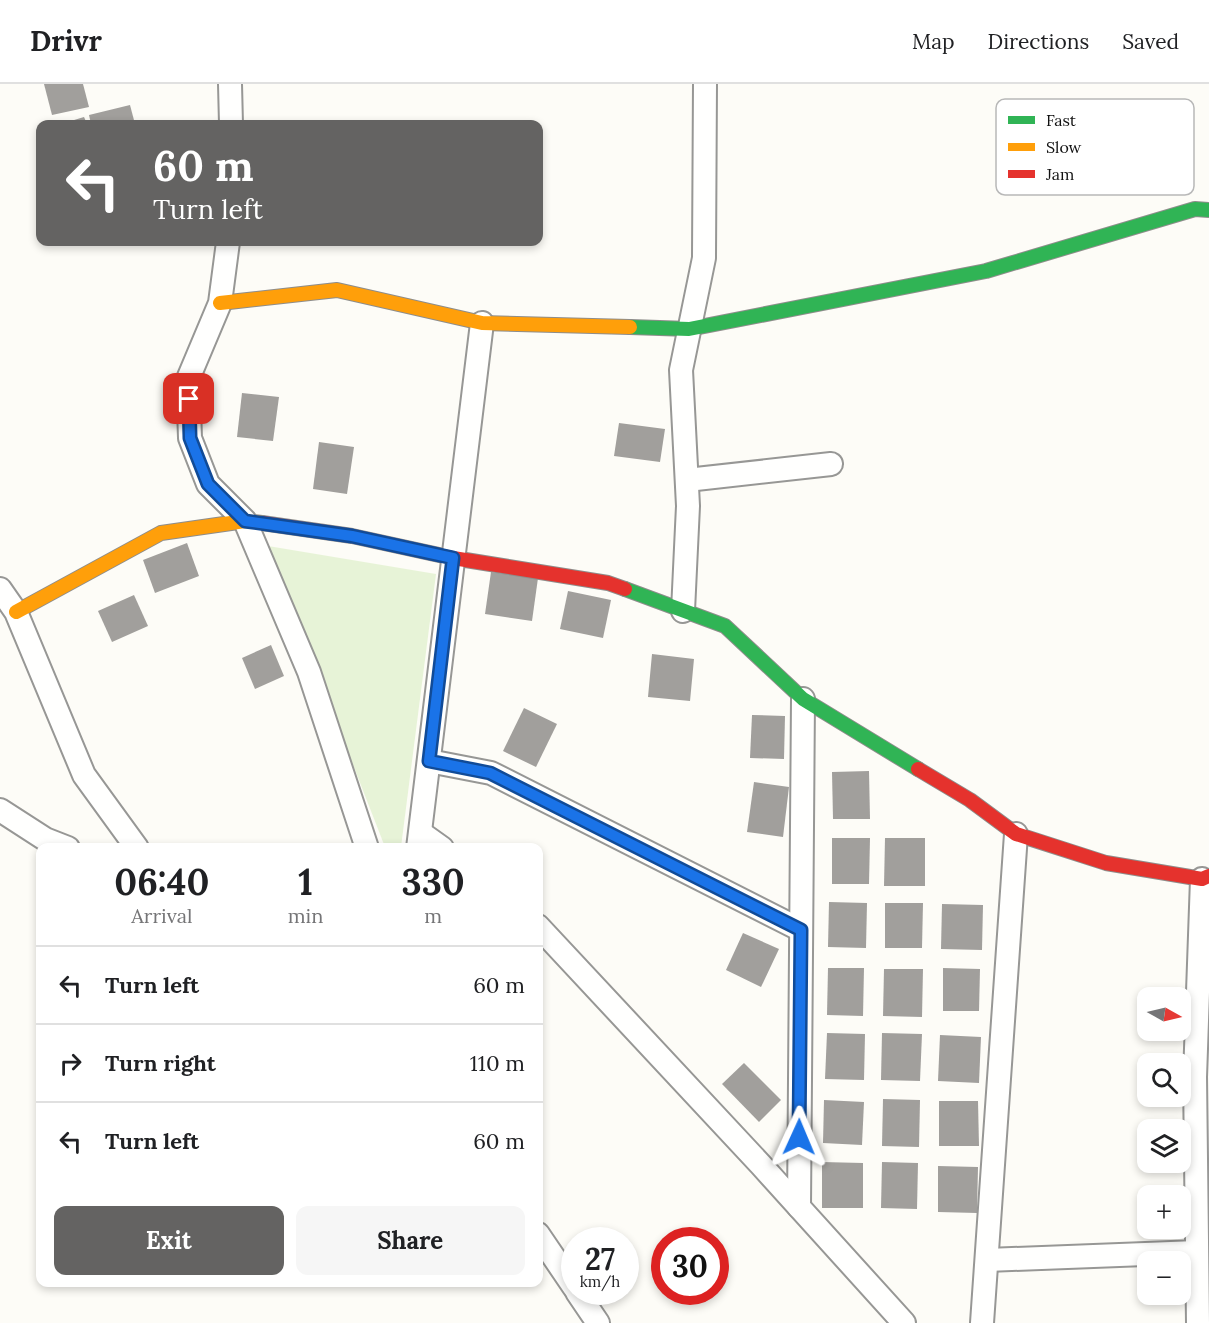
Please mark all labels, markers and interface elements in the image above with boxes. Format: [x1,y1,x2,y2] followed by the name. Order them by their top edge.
[30,23,102,59] text: Drivr
[912,28,955,55] text: Map
[988,28,1089,55] text: Directions
[1122,28,1179,55] text: Saved
[996,99,1194,195] legend
[1046,110,1077,130] text: Fast
[1046,137,1082,157] text: Slow
[153,139,254,193] text: 60 m
[54,144,132,222] icon: left
[1045,164,1074,184] text: Jam
[153,192,263,226] text: Turn left
[163,373,214,424] pin
[172,382,205,415] icon: arrive
[114,859,209,905] text: 06:40
[298,859,313,905] text: 1
[402,859,465,905] text: 330
[131,903,192,928] text: Arrival
[288,903,323,928] text: min
[424,903,442,928] text: m
[54,969,87,1002] icon: left
[105,971,199,999] text: Turn left
[473,971,525,999] text: 60 m
[1137,987,1191,1041] north arrow
[1137,987,1191,1305] map controls
[54,1047,87,1080] icon: right
[105,1049,216,1077] text: Turn right
[470,1049,525,1077] text: 110 m
[1137,1053,1191,1107] button: search
[767,1105,831,1169] position arrow
[1137,1119,1191,1173] button: layers
[54,1125,87,1158] icon: left
[105,1127,199,1155] text: Turn left
[473,1127,525,1155] text: 60 m
[1137,1185,1191,1239] button: +
[54,1206,284,1275] button: Exit
[296,1206,525,1275] button: Share
[651,1227,729,1305] speed limit sign: 30
[585,1240,615,1278] text: 27
[1137,1251,1191,1305] button: −
[580,1272,620,1291] text: km/h

